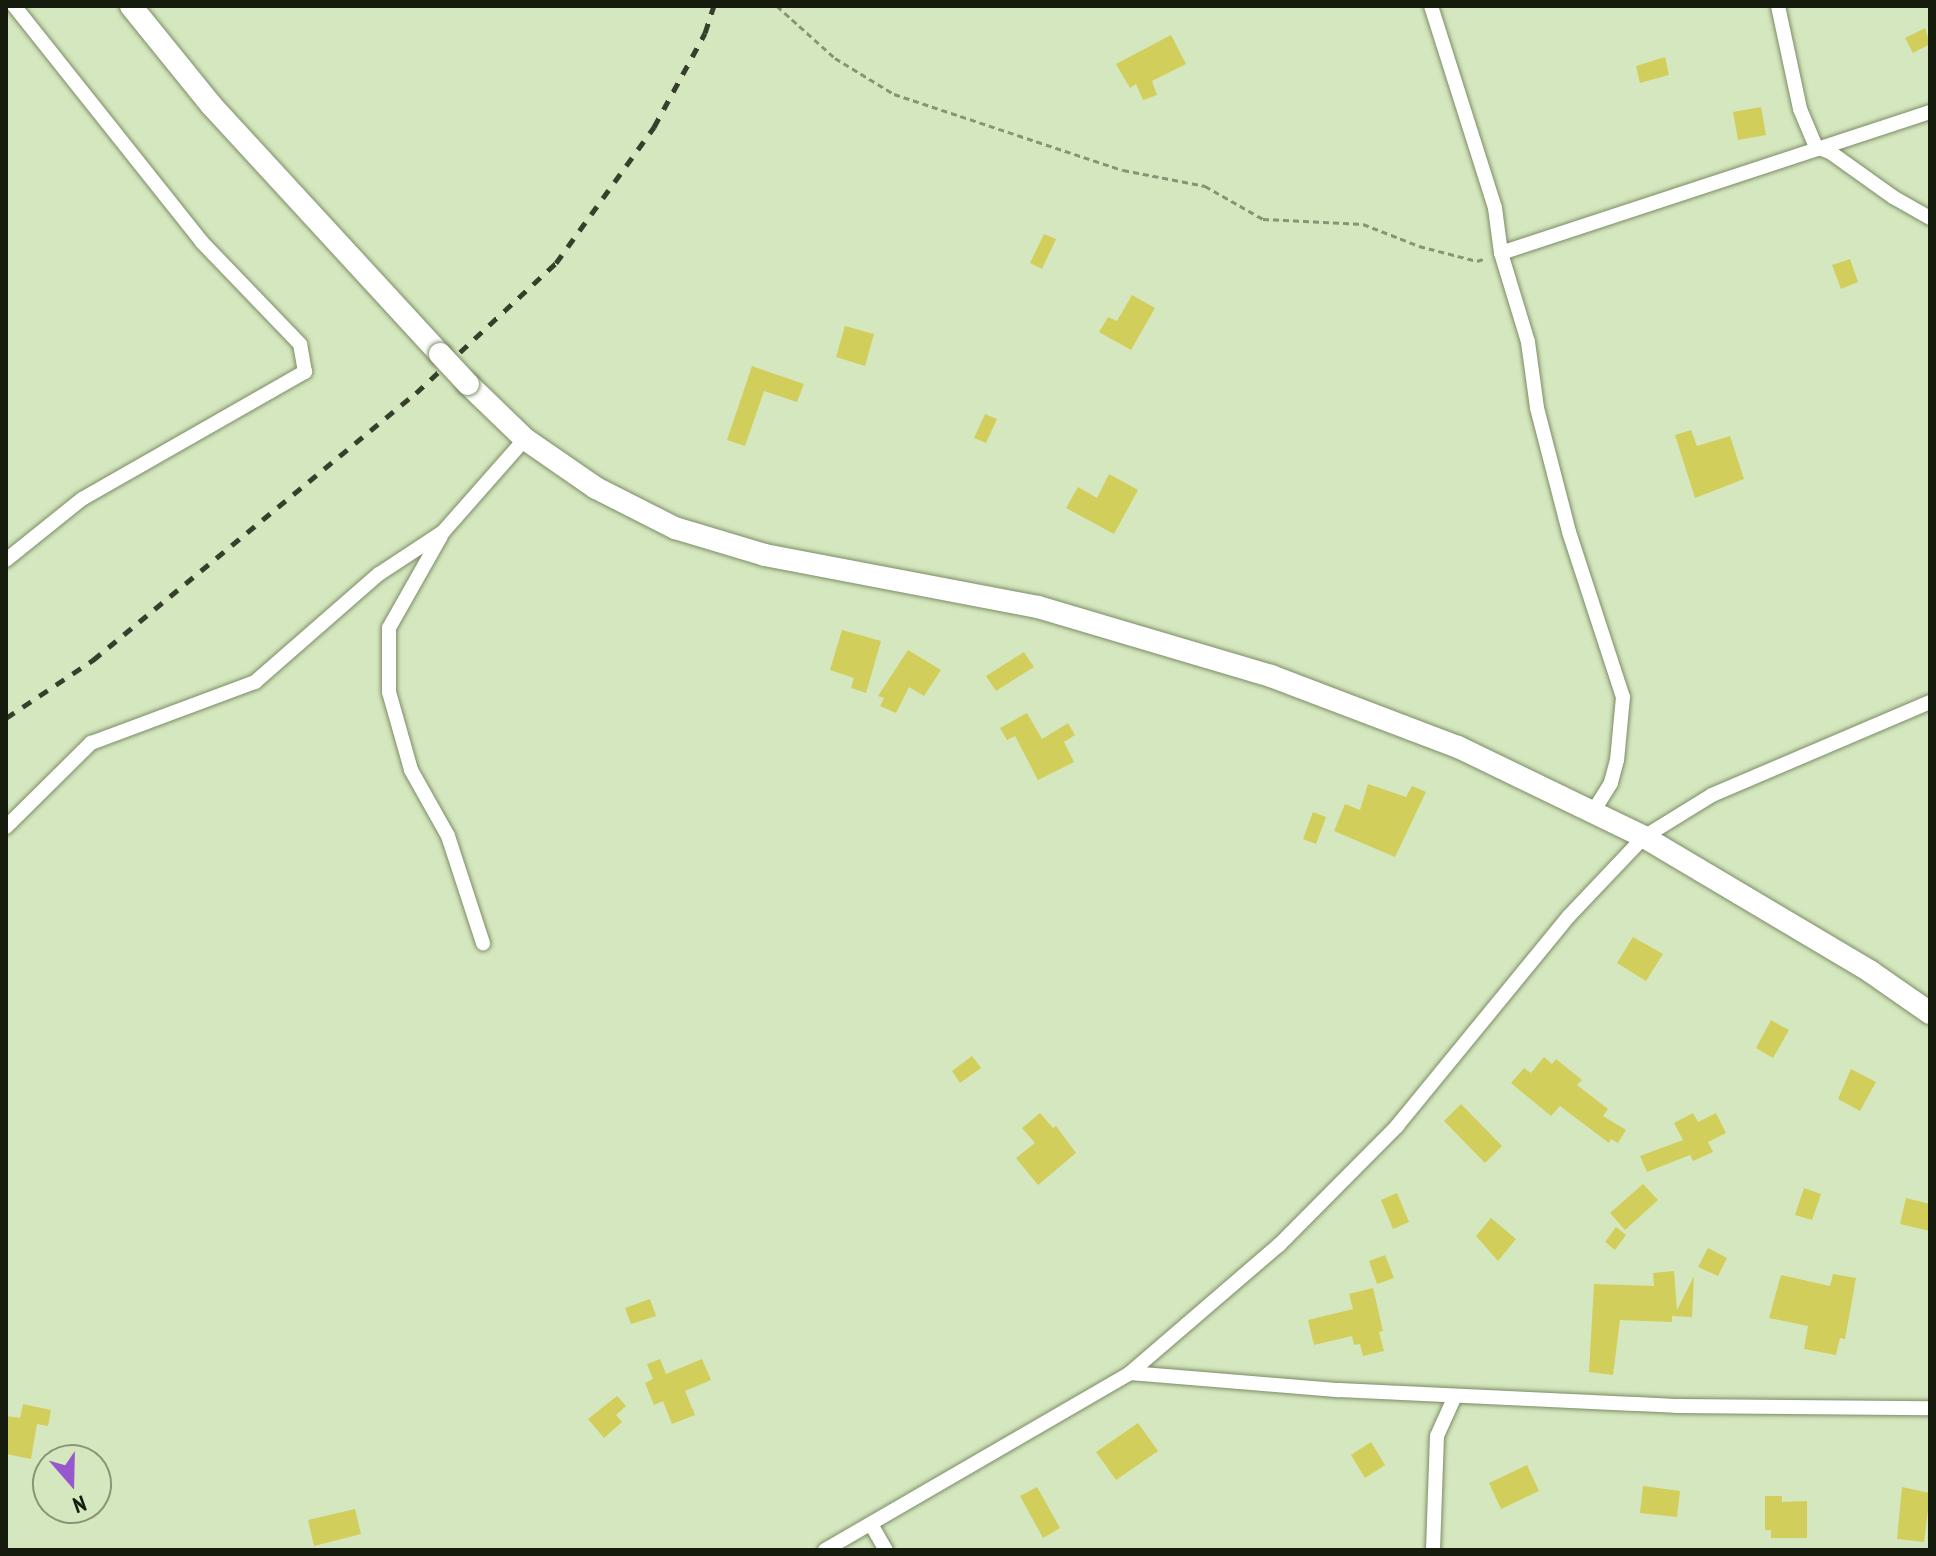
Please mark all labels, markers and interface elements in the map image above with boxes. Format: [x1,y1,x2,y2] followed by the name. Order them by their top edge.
[32,1444,112,1524] north arrow
[69,1489,90,1520] text: N

